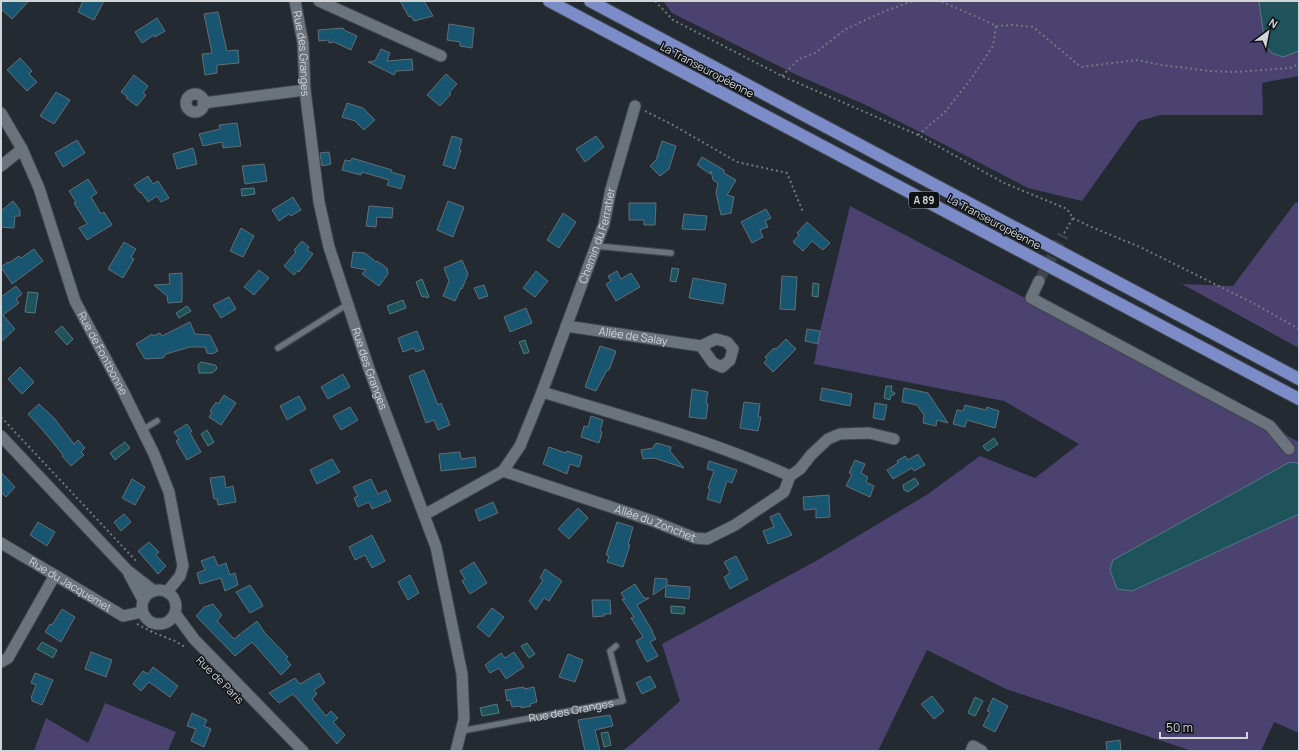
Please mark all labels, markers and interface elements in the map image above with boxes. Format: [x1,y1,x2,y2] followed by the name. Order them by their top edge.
[290,9,314,97] street label: Rue des Granges
[1248,12,1288,52] north arrow
[1266,15,1281,32] text: N
[658,38,757,101] street label: La Transeuropéenne
[575,186,618,285] street label: Chemin du Ferratier
[945,190,1044,253] street label: La Transeuropéenne
[909,192,939,208] road number: A 89
[75,309,132,398] street label: Rue de Fontbonne
[598,323,669,348] street label: Allée de Salay
[349,325,392,412] street label: Rue des Granges
[613,501,698,545] street label: Allée du Zonchet
[26,554,115,615] street label: Rue du Jacquemet
[193,652,248,707] street label: Rue de Paris
[527,695,615,725] street label: Rue des Granges
[1160,714,1247,740] scale bar
[1166,719,1193,736] text: 50 m

